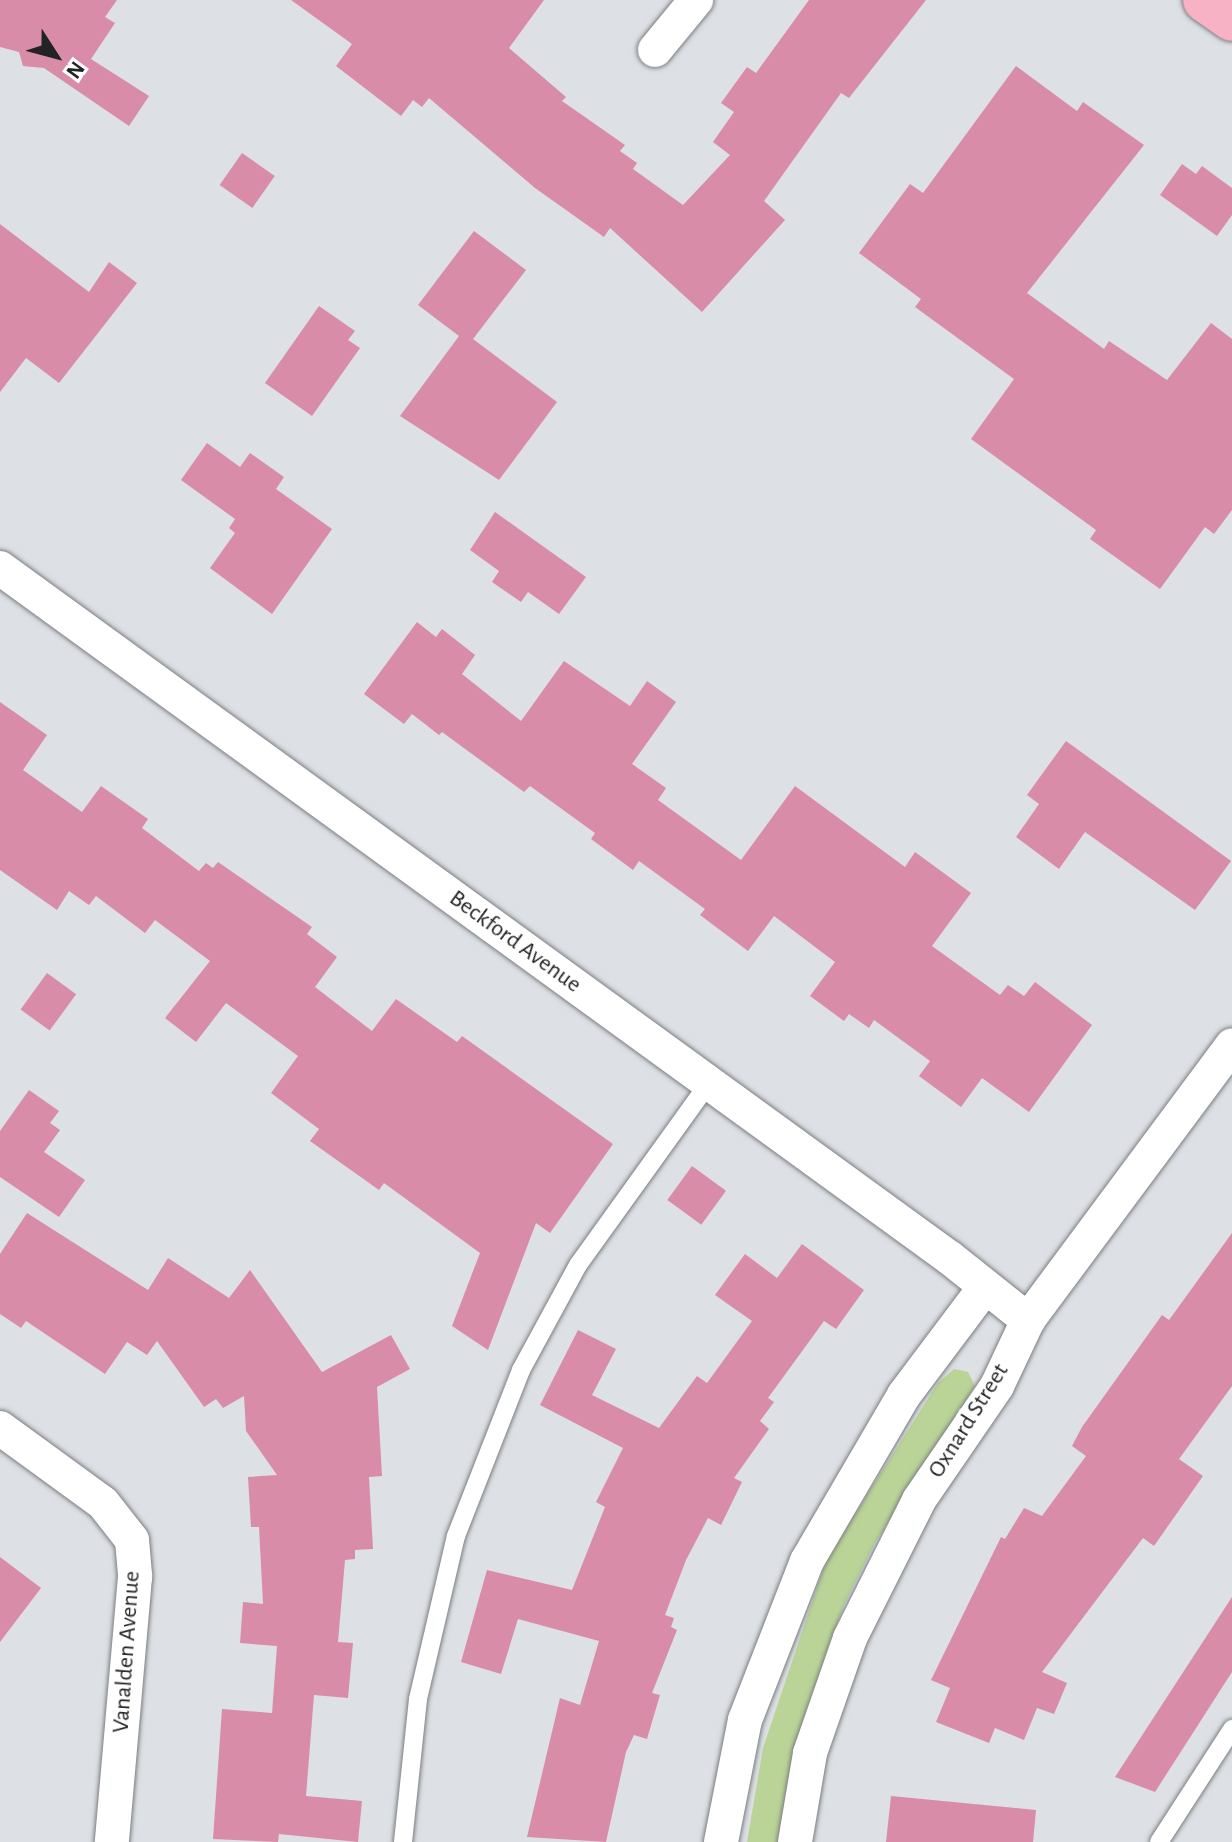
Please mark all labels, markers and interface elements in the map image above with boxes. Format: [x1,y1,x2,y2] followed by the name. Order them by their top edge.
[16,16,96,96] north arrow
[62,57,89,83] text: N
[443,884,587,1000] street label: Beckford Avenue
[922,1358,1016,1484] street label: Oxnard Street
[107,1570,147,1734] street label: Vanalden Avenue

